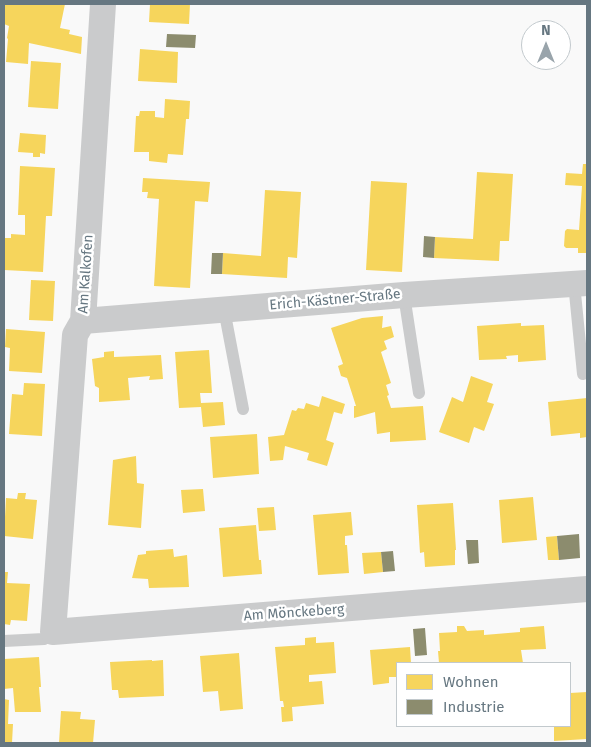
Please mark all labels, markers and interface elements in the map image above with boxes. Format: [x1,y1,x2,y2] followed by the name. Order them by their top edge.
[521,20,571,70] north arrow
[541,22,551,39] text: N
[75,234,97,314] street label: Am Kalkofen
[269,286,401,314] street label: Erich-Kästner-Straße
[243,601,345,625] street label: Am Mönckeberg
[396,662,571,727] legend
[443,673,499,691] text: Wohnen
[443,698,505,716] text: Industrie

